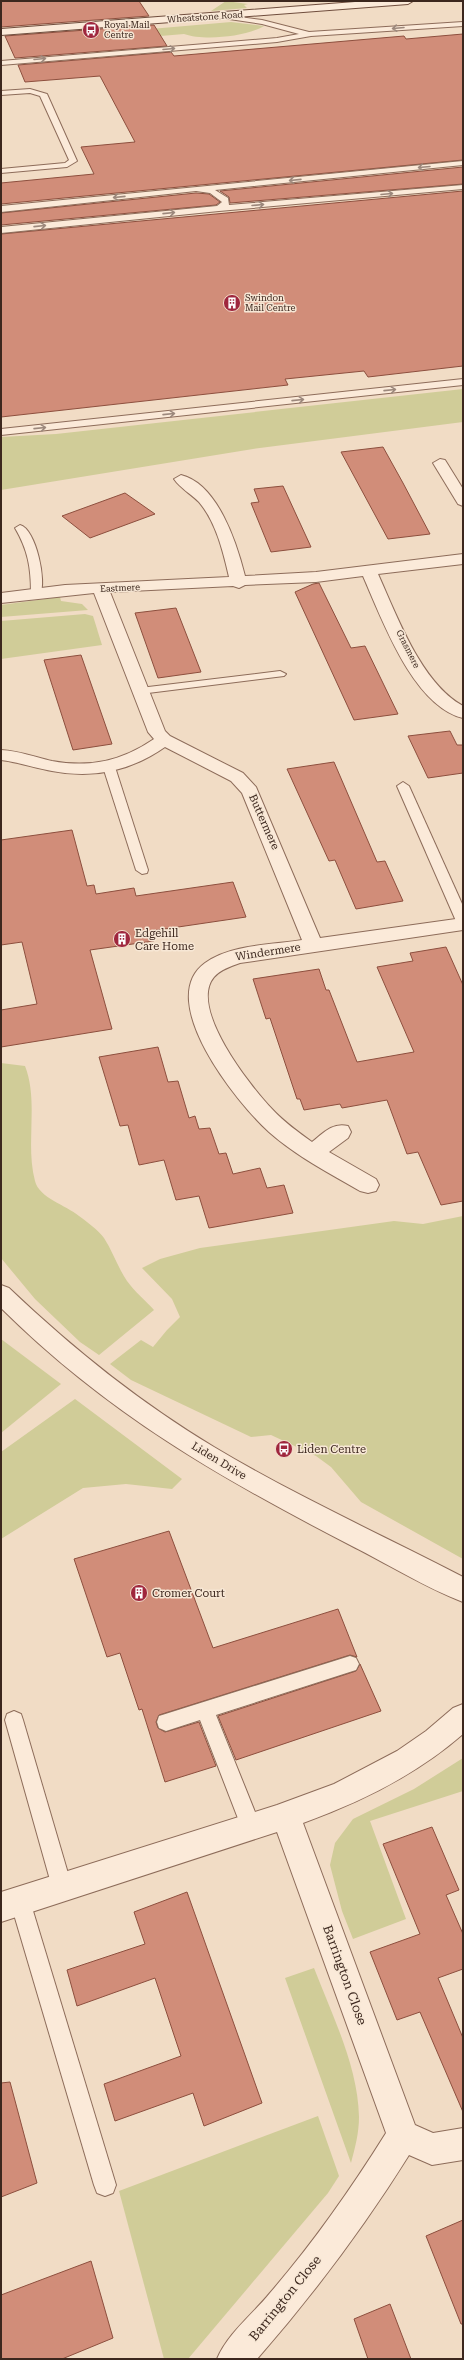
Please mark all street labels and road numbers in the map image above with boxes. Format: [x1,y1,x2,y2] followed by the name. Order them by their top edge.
[167,9,244,25] street label: Wheatstone Road
[100,582,140,594] street label: Eastmere
[394,628,422,670] street label: Grasmere
[246,792,282,852] street label: Buttermere
[234,940,302,964] street label: Windermere
[189,1439,249,1483] street label: Liden Drive
[320,1923,370,2027] street label: Barrington Close
[246,2252,324,2344] street label: Barrington Close

